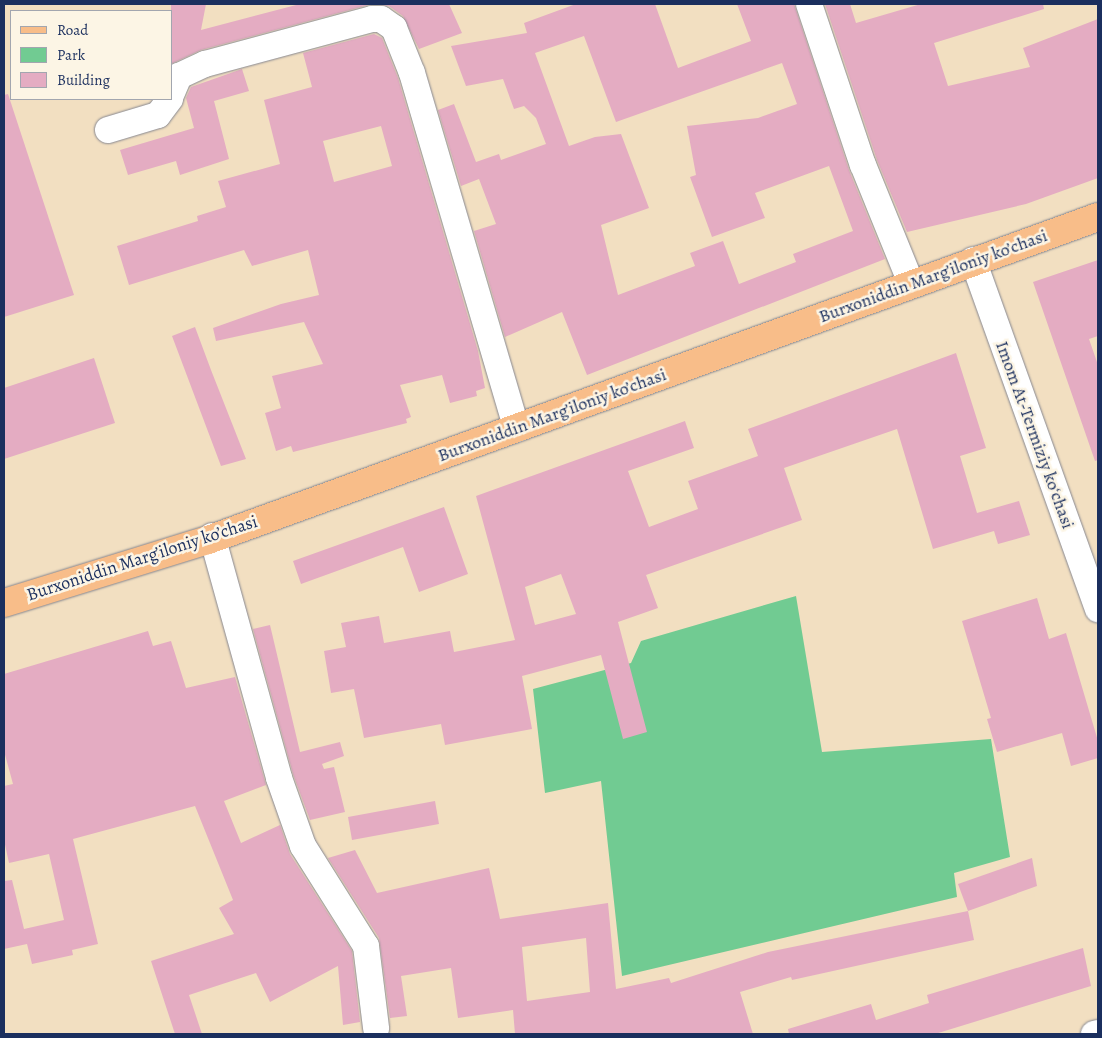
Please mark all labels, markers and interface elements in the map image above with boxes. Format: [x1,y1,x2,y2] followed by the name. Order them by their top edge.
[10,10,172,100] legend
[57,20,88,40] text: Road
[57,45,85,65] text: Park
[57,70,110,90] text: Building
[816,225,1050,327] street label: Burxoniddin Marg’iloniy ko’chasi
[991,338,1079,532] street label: Imom At-Termiziy koʻchasi
[435,364,669,466] street label: Burxoniddin Marg’iloniy ko’chasi
[24,510,260,606] street label: Burxoniddin Marg’iloniy ko’chasi

